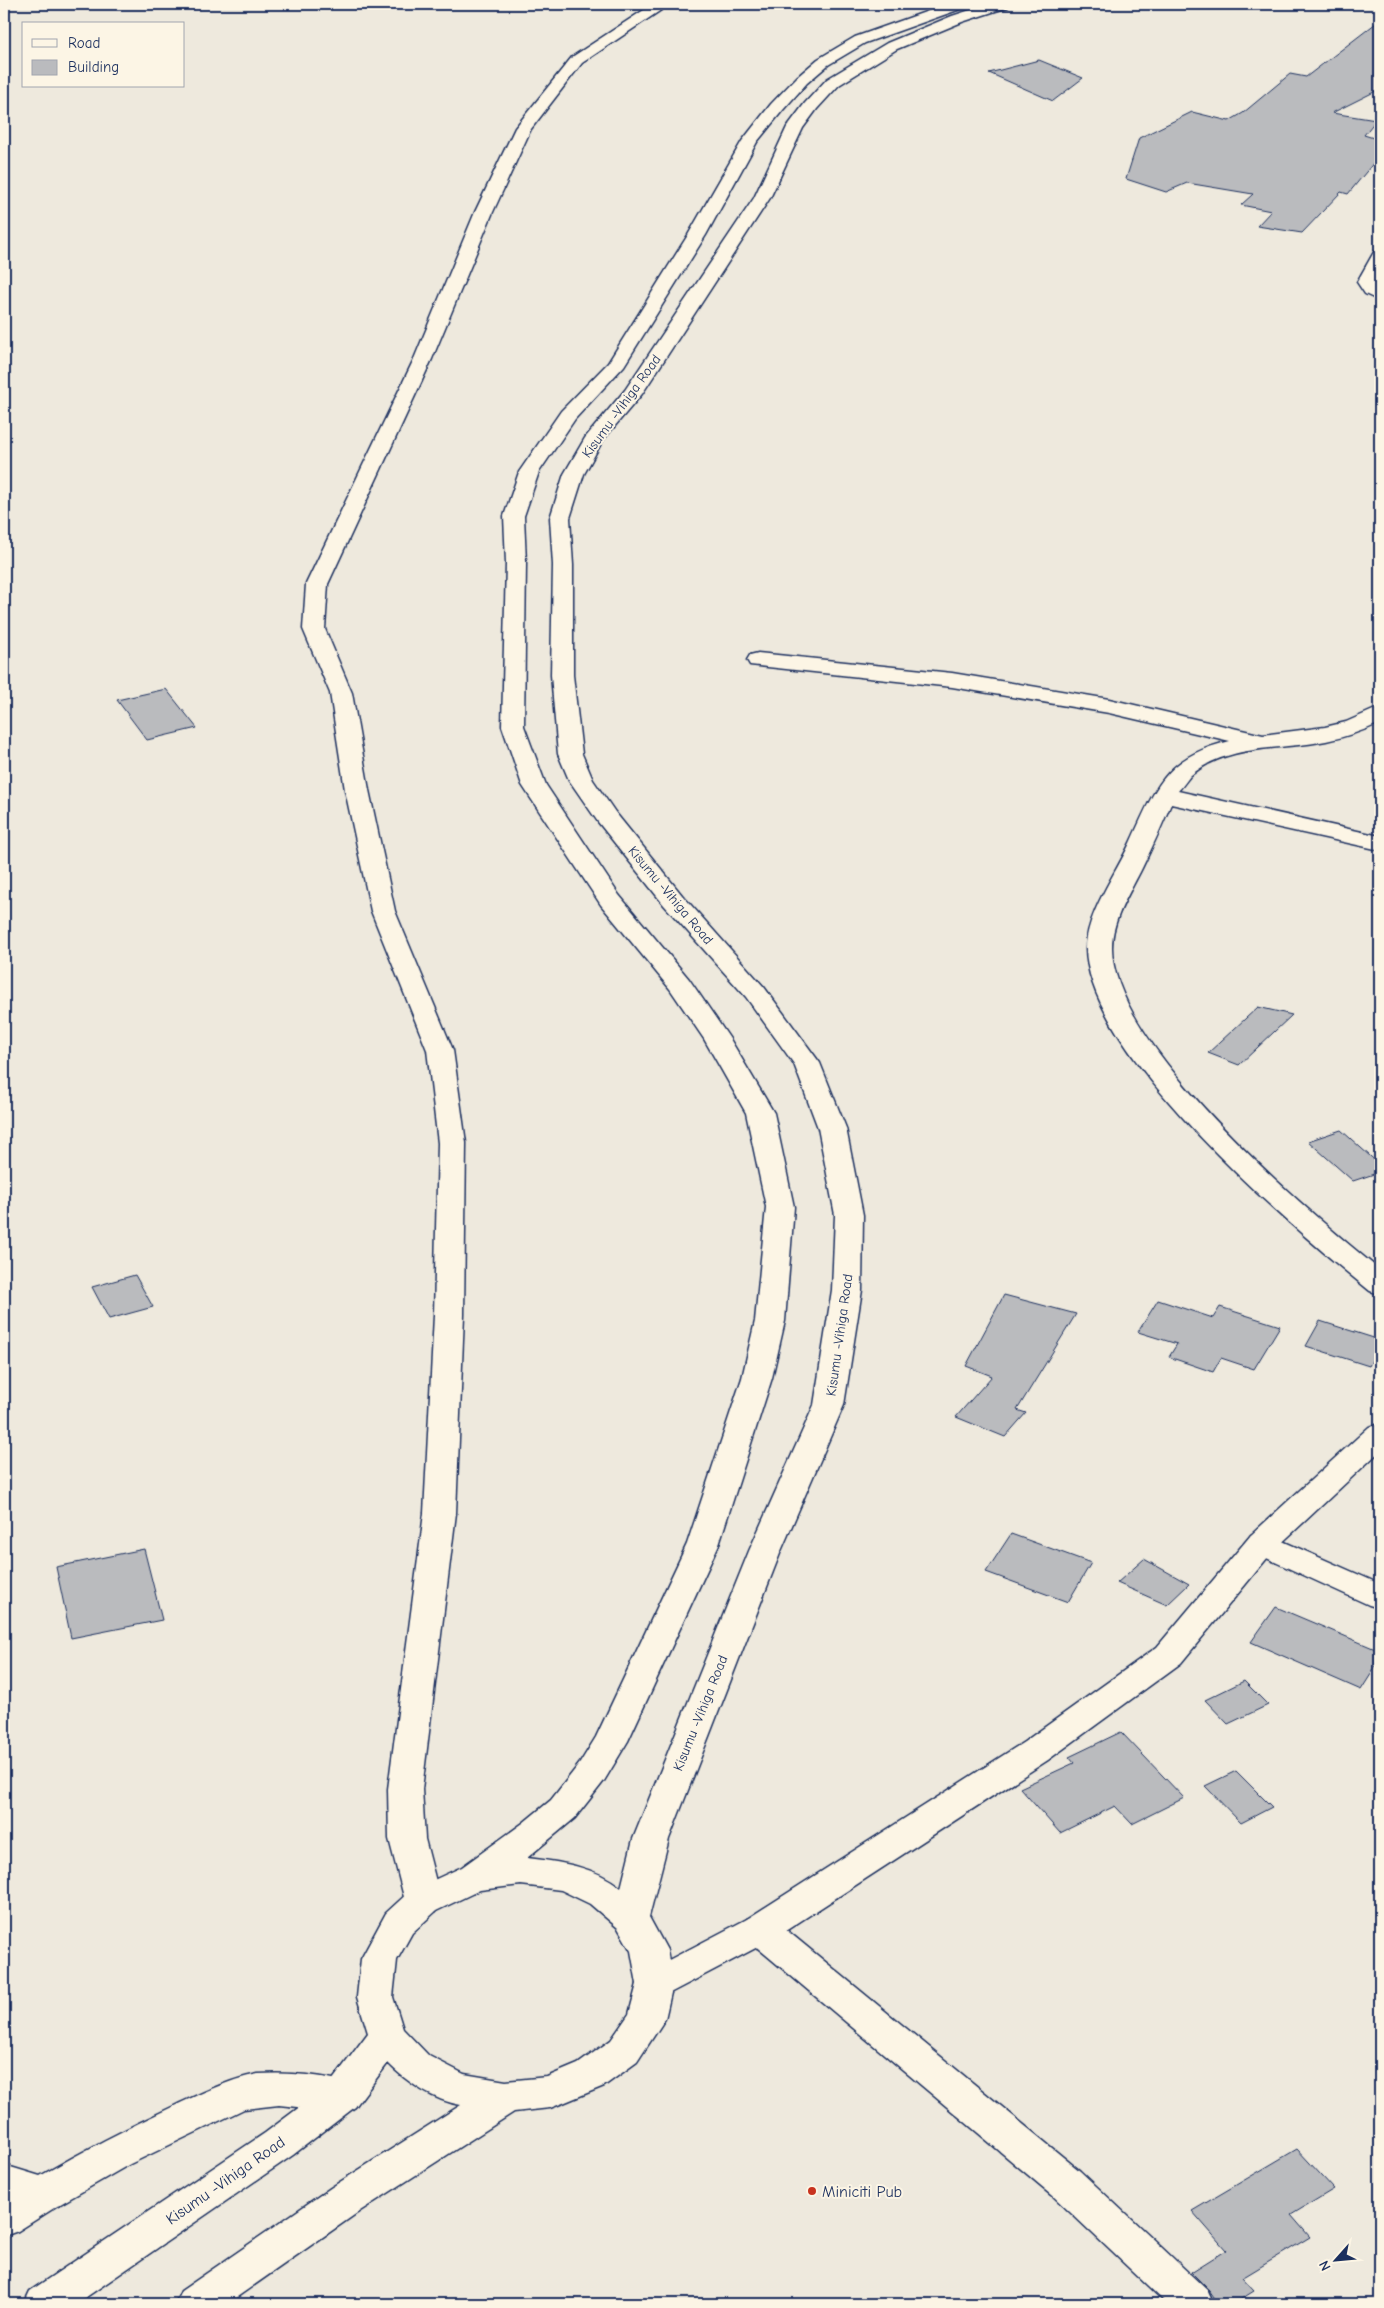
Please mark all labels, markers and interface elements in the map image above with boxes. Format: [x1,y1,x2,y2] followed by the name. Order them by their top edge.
[22,22,185,88] legend
[68,34,100,52] text: Road
[68,58,119,76] text: Building
[578,351,665,461] street label: Kisumu -Vihiga Road
[624,843,717,948] street label: Kisumu -Vihiga Road
[822,1273,856,1397] street label: Kisumu -Vihiga Road
[669,1653,731,1774] street label: Kisumu -Vihiga Road
[163,2133,288,2229] street label: Kisumu -Vihiga Road
[822,2183,902,2201] place label: Miniciti Pub
[806,2185,818,2197] marker: Miniciti Pub
[1312,2236,1362,2286] north arrow
[1315,2258,1335,2274] text: N

